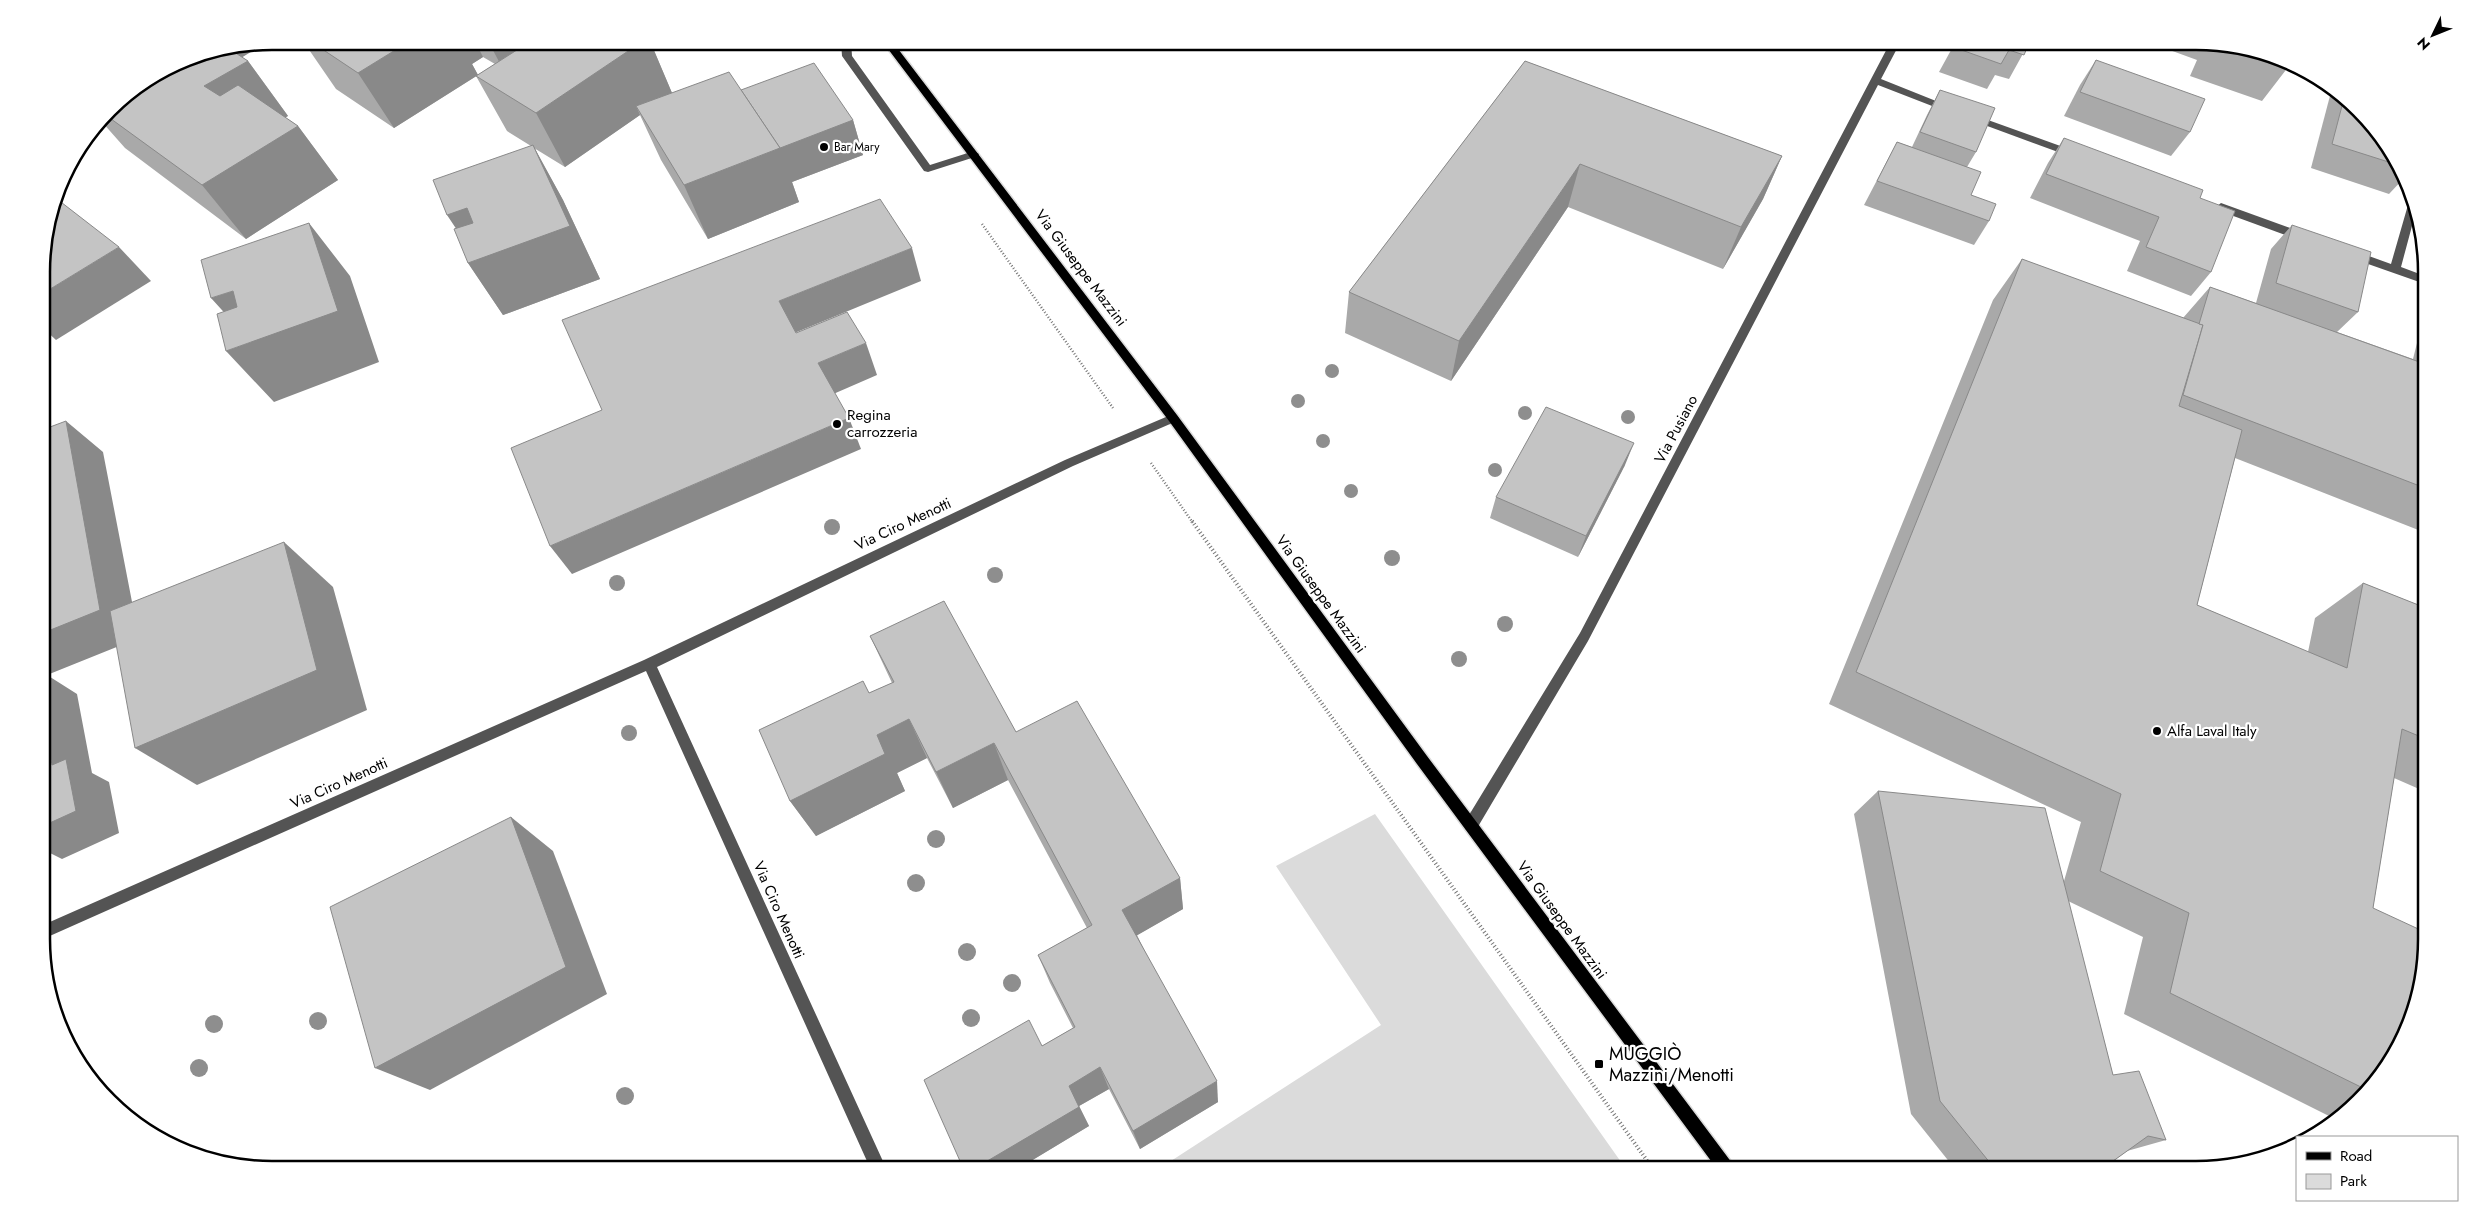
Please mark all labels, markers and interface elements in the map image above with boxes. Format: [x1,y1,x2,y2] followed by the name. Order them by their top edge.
[2408,10,2458,60] north arrow
[2412,33,2435,55] text: N
[834,138,880,156] place label: Bar Mary
[818,141,830,153] marker: Bar Mary
[1030,205,1132,331] street label: Via Giuseppe Mazzini
[1649,391,1703,467] street label: Via Pusiano
[847,404,917,443] place label: Regina carrozzeria
[831,418,843,430] marker: Regina carrozzeria
[851,492,955,556] street label: Via Ciro Menotti
[1271,530,1371,658] street label: Via Giuseppe Mazzini
[2167,720,2257,742] place label: Alfa Laval Italy
[2151,725,2163,737] marker: Alfa Laval Italy
[287,752,391,814] street label: Via Ciro Menotti
[1512,856,1612,984] street label: Via Giuseppe Mazzini
[748,858,810,962] street label: Via Ciro Menotti
[1609,1041,1734,1088] place label: MUGGIÒ Mazzini/Menotti
[1593,1058,1605,1070] marker: MUGGIÒ Mazzini/Menotti
[2296,1136,2458,1201] legend
[2340,1145,2372,1167] text: Road
[2340,1170,2367,1192] text: Park

